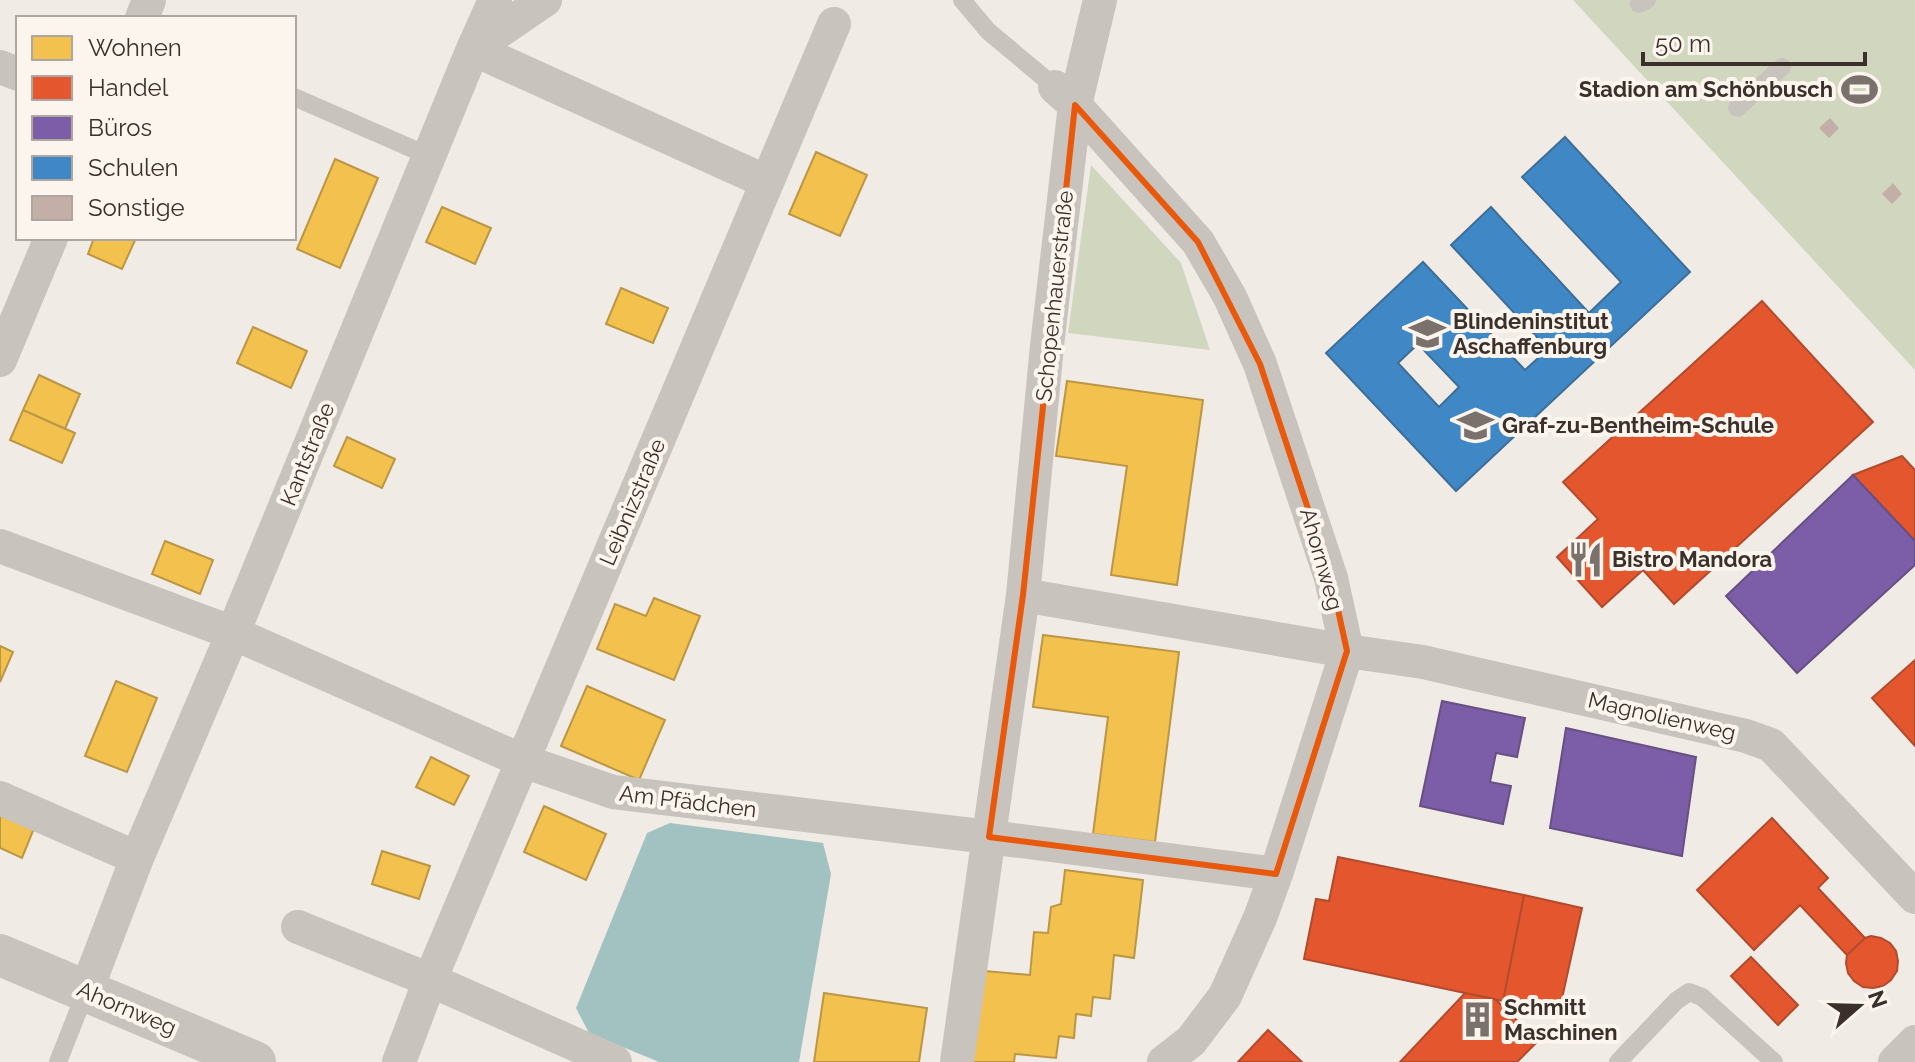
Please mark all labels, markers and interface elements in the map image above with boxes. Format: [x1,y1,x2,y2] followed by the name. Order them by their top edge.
[16,16,296,240] legend
[1643,16,1865,66] scale bar
[1655,29,1711,58] text: 50 m
[88,33,182,62] text: Wohnen
[1840,70,1878,108] sports icon: Stadion am Schönbusch
[88,73,169,102] text: Handel
[1579,76,1833,102] place label: Stadion am Schönbusch
[88,113,152,142] text: Büros
[88,153,179,182] text: Schulen
[1030,189,1078,403] street label: Schopenhauerstraße
[88,193,185,222] text: Sonstige
[1453,308,1609,359] place label: Blindeninstitut Aschaffenburg
[1408,315,1446,353] school or university icon: Blindeninstitut Aschaffenburg
[275,399,339,509] street label: Kantstraße
[1457,406,1495,444] school or university icon: Graf-zu-Bentheim-Schule
[1502,412,1774,438] place label: Graf-zu-Bentheim-Schule
[594,435,670,569] street label: Leibnizstraße
[1295,505,1349,613] street label: Ahornweg
[1567,540,1605,578] restaurant icon: Bistro Mandora
[1612,546,1772,572] place label: Bistro Mandora
[1586,686,1738,746] street label: Magnolienweg
[618,780,758,822] street label: Am Pfädchen
[1819,966,1899,1046] north arrow
[74,975,180,1041] street label: Ahornweg
[1863,987,1893,1011] text: N
[1504,994,1617,1045] place label: Schmitt Maschinen
[1459,1001,1497,1039] building icon: Schmitt Maschinen

